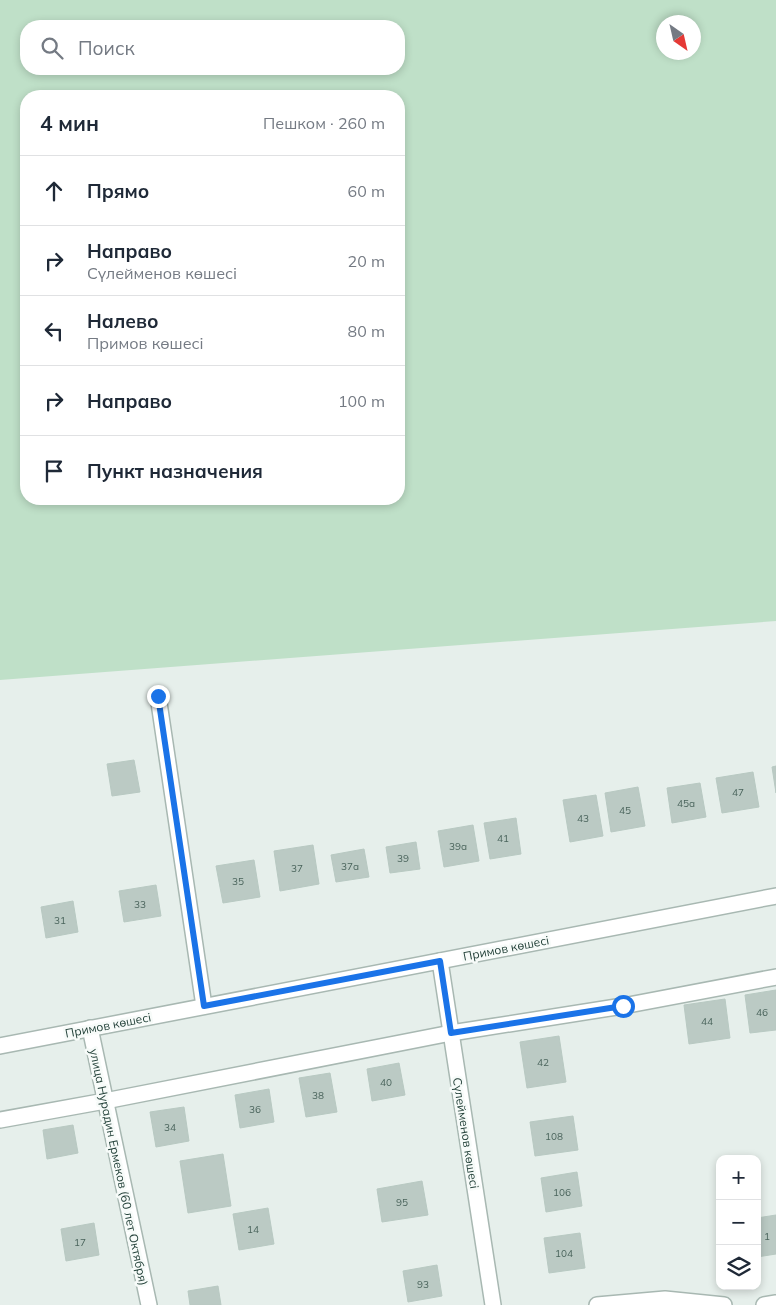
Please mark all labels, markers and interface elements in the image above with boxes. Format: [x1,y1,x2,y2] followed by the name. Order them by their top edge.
[656,15,701,60] north arrow
[20,20,405,75] search box
[38,34,66,62] icon: search
[78,36,135,60] text: Поиск
[40,110,99,136] text: 4 мин
[263,113,385,133] text: Пешком · 260 m
[40,177,68,205] icon: ahead
[87,179,149,203] text: Прямо
[348,181,385,201] text: 60 m
[87,239,172,263] text: Направо
[40,247,68,275] icon: right
[348,251,385,271] text: 20 m
[87,263,237,283] text: Сүлейменов көшесі
[87,309,159,333] text: Налево
[40,317,68,345] icon: left
[348,321,385,341] text: 80 m
[87,333,204,353] text: Примов көшесі
[40,387,68,415] icon: right
[87,389,172,413] text: Направо
[338,391,385,411] text: 100 m
[40,457,68,485] icon: arrive
[87,459,263,483] text: Пункт назначения
[147,685,170,708] route end
[732,786,744,799] house number: 47
[677,797,695,810] house number: 45а
[619,804,631,817] house number: 45
[577,812,589,825] house number: 43
[497,832,509,845] house number: 41
[449,840,467,853] house number: 39а
[397,852,409,865] house number: 39
[341,860,359,873] house number: 37а
[291,862,303,875] house number: 37
[232,875,244,888] house number: 35
[134,898,146,911] house number: 33
[54,914,66,927] house number: 31
[462,932,550,964] street label: Примов көшесі
[612,995,635,1018] route start
[756,1006,768,1019] house number: 46
[64,1009,152,1041] street label: Примов көшесі
[701,1015,713,1028] house number: 44
[87,1047,151,1287] street label: улица Нурадин Ермеков (60 лет Октября)
[537,1056,549,1069] house number: 42
[380,1076,392,1089] house number: 40
[450,1076,482,1190] street label: Сүлейменов көшесі
[312,1089,324,1102] house number: 38
[249,1103,261,1116] house number: 36
[164,1121,176,1134] house number: 34
[545,1130,563,1143] house number: 108
[716,1155,761,1290] map controls
[716,1155,761,1200] button: +
[553,1186,571,1199] house number: 106
[396,1196,408,1209] house number: 95
[716,1200,761,1245] button: −
[247,1223,259,1236] house number: 14
[764,1230,770,1243] house number: 1
[74,1236,86,1249] house number: 17
[716,1245,761,1290] button: layers
[555,1247,573,1260] house number: 104
[417,1278,429,1291] house number: 93

